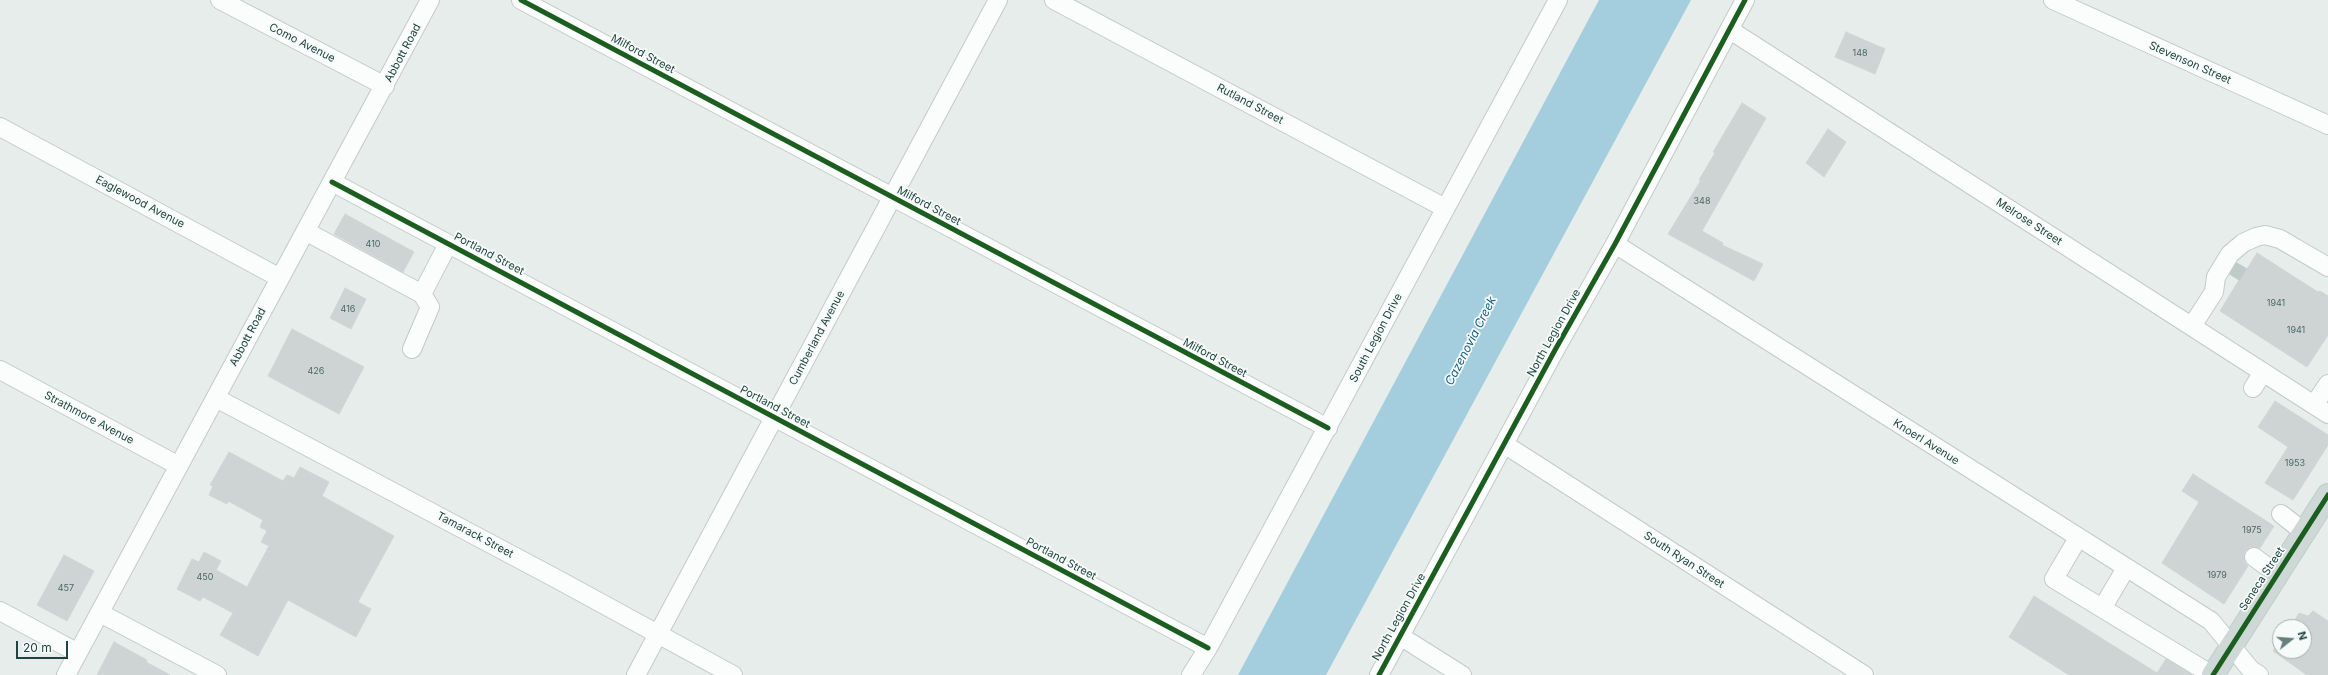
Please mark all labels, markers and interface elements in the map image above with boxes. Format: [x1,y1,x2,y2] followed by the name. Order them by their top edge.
[267,21,337,65] street label: Como Avenue
[382,22,424,84] street label: Abbott Road
[609,32,677,76] street label: Milford Street
[2147,39,2233,87] street label: Stevenson Street
[1852,48,1868,58] house number: 148
[1215,81,1285,127] street label: Rutland Street
[93,173,187,231] street label: Eaglewood Avenue
[895,184,963,228] street label: Milford Street
[1694,196,1710,206] house number: 348
[1994,196,2064,248] street label: Melrose Street
[452,230,526,278] street label: Portland Street
[366,239,380,249] house number: 410
[1524,287,1584,379] street label: North Legion Drive
[786,288,848,388] street label: Cumberland Avenue
[1347,291,1405,385] street label: South Legion Drive
[1442,294,1500,388] water label: Cazenovia Creek
[2267,298,2285,308] house number: 1941
[341,304,355,314] house number: 416
[227,306,269,368] street label: Abbott Road
[2287,325,2305,335] house number: 1941
[1181,336,1249,380] street label: Milford Street
[308,366,324,376] house number: 426
[738,383,812,431] street label: Portland Street
[42,389,136,447] street label: Strathmore Avenue
[1890,416,1962,468] street label: Knoerl Avenue
[2285,458,2305,468] house number: 1953
[434,509,516,561] street label: Tamarack Street
[2242,525,2262,535] house number: 1975
[1641,529,1727,591] street label: South Ryan Street
[1024,535,1098,583] street label: Portland Street
[2237,545,2287,613] street label: Seneca Street
[2207,570,2227,580] house number: 1979
[1369,571,1429,663] street label: North Legion Drive
[197,572,213,582] house number: 450
[58,583,74,593] house number: 457
[2272,619,2312,659] north arrow
[2295,630,2310,642] text: N
[18,633,70,659] scale bar
[23,640,52,655] text: 20 m

